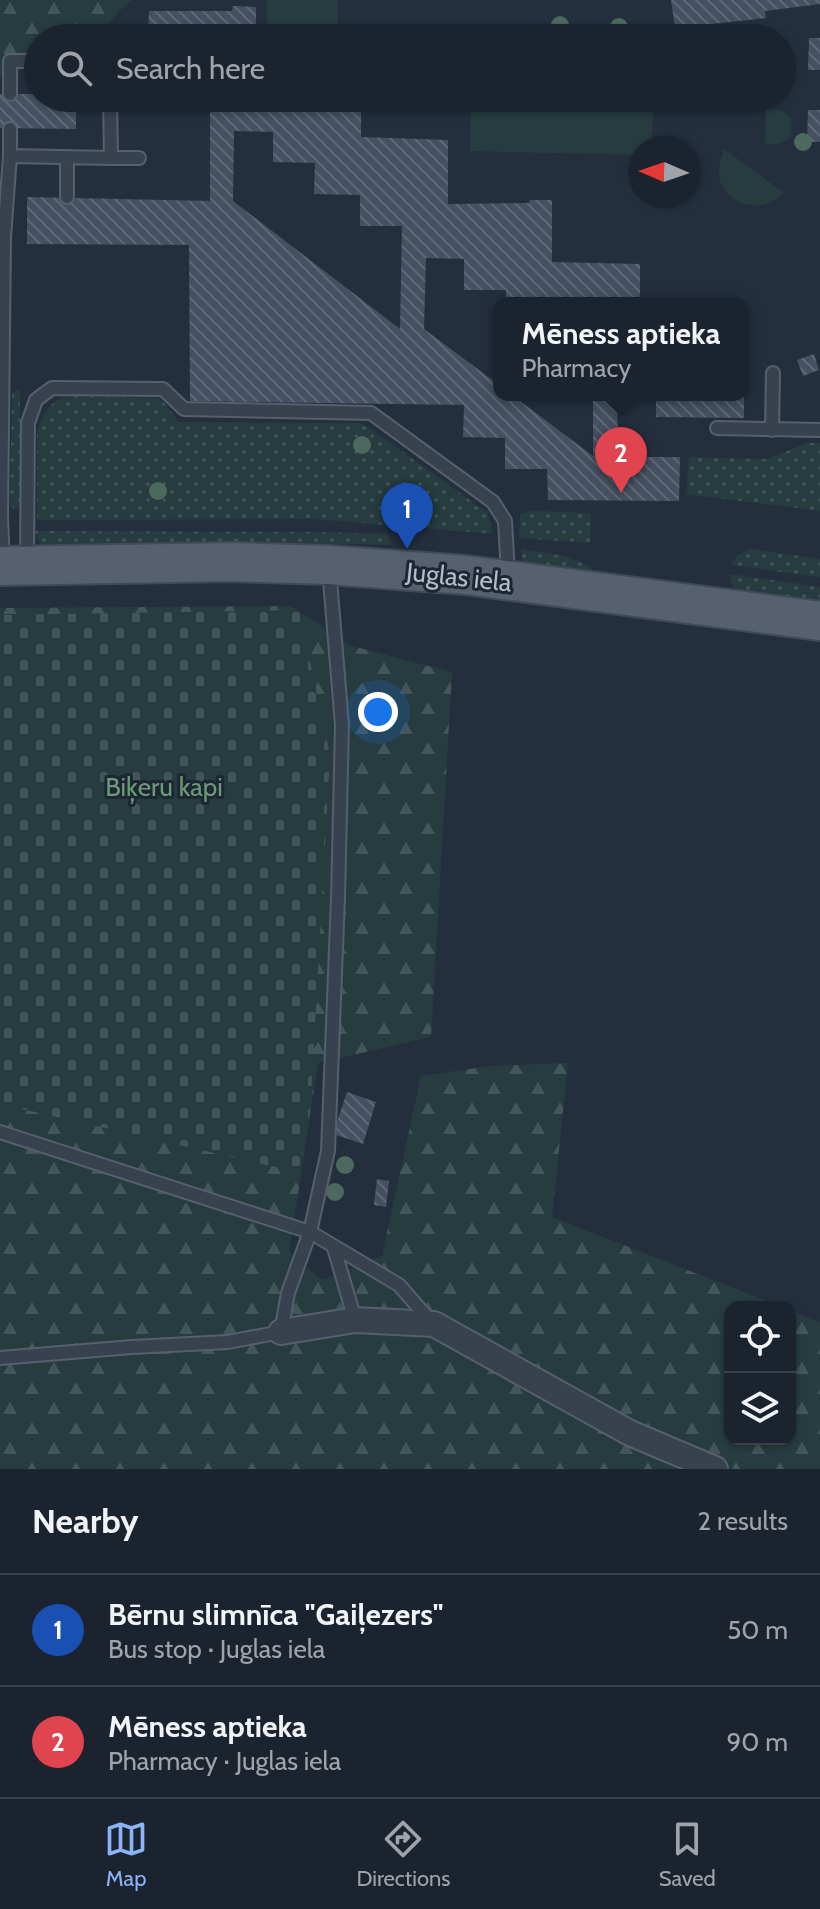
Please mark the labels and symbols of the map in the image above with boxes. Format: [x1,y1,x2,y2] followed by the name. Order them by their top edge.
[628,136,700,208] north arrow
[595,427,647,493] pin: 2
[381,483,433,549] pin: 1
[404,555,514,598] street label: Juglas iela
[358,692,398,732] your location
[105,771,223,804] park label: Biķeru kapi

